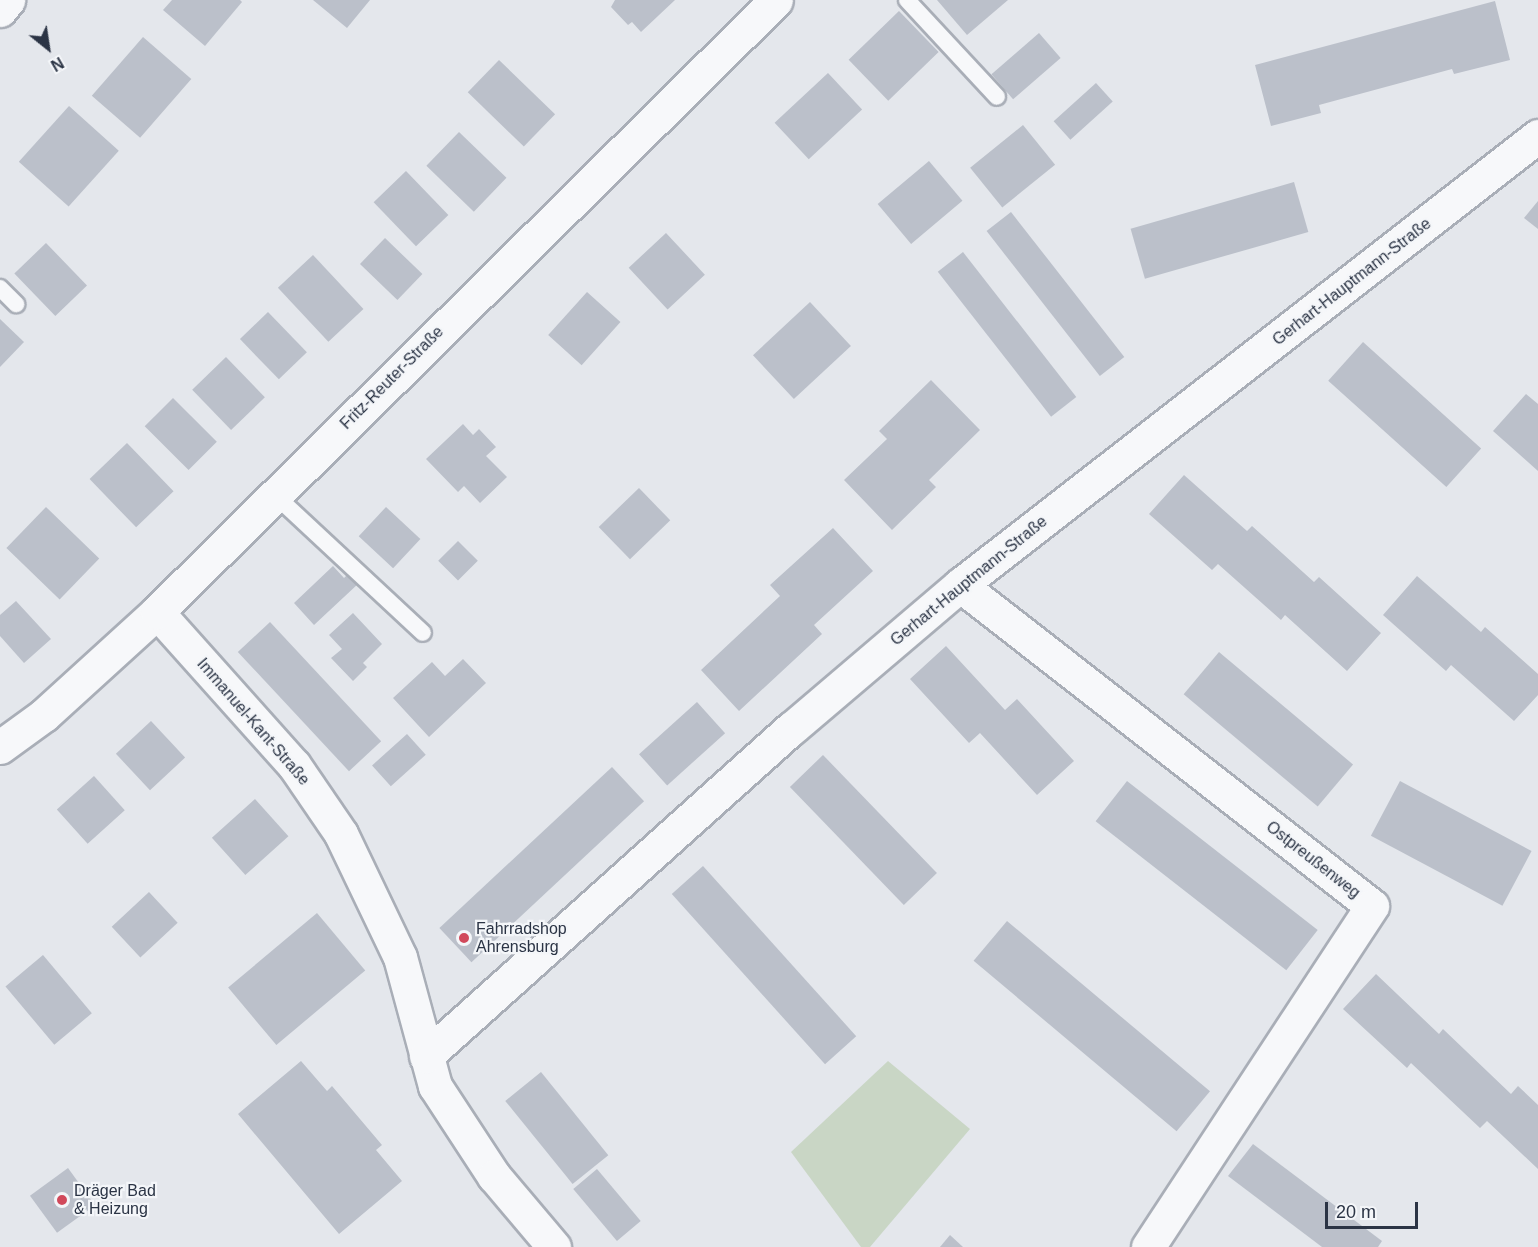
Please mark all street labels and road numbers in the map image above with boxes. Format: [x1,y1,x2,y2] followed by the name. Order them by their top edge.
[1269,214,1435,350] street label: Gerhart-Hauptmann-Straße
[336,322,448,434] street label: Fritz-Reuter-Straße
[887,512,1051,650] street label: Gerhart-Hauptmann-Straße
[193,655,313,789] street label: Immanuel-Kant-Straße
[1262,817,1364,903] street label: Ostpreußenweg

